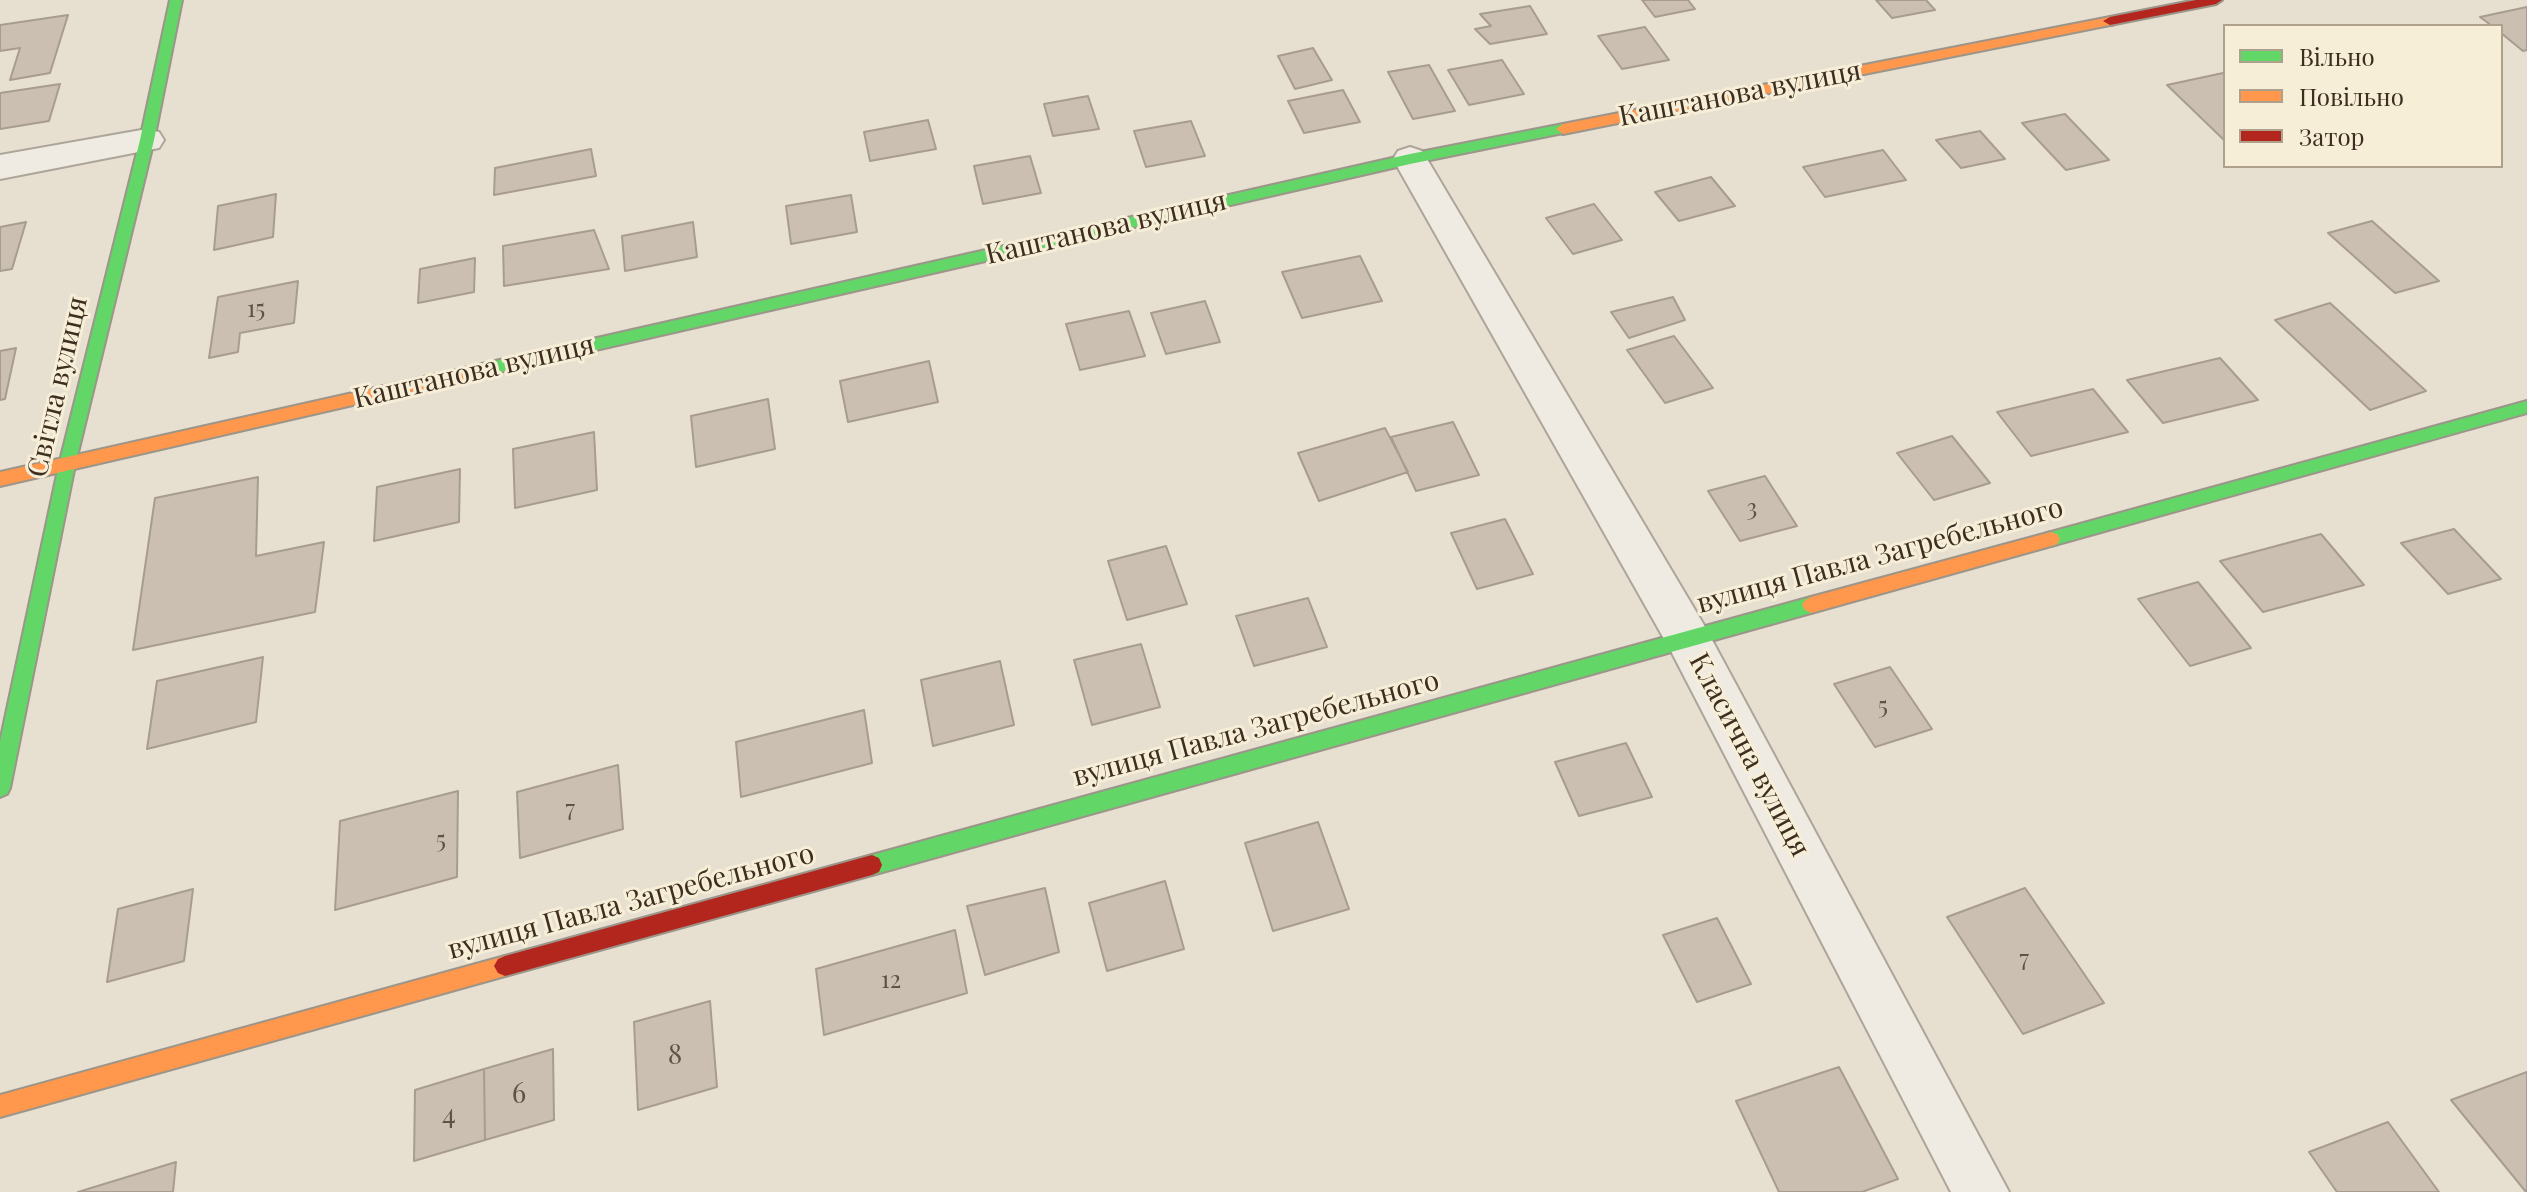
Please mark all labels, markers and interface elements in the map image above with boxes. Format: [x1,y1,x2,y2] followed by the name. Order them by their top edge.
[2223,24,2503,168] legend
[2299,40,2375,72] text: Вільно
[1616,54,1864,134] street label: Каштанова вулиця
[2299,80,2404,112] text: Повільно
[2299,120,2365,152] text: Затор
[982,184,1230,272] street label: Каштанова вулиця
[21,293,95,481] street label: Світла вулиця
[247,296,265,324] house number: 15
[350,328,598,416] street label: Каштанова вулиця
[1693,491,2067,621] street label: вулиця Павла Загребельного
[1747,495,1757,523] house number: 3
[1681,648,1817,862] street label: Класична вулиця
[1069,664,1443,794] street label: вулиця Павла Загребельного
[1878,693,1888,721] house number: 5
[565,796,575,824] house number: 7
[436,827,446,855] house number: 5
[444,837,818,967] street label: вулиця Павла Загребельного
[2019,946,2029,974] house number: 7
[881,967,901,995] house number: 12
[668,1038,682,1072] house number: 8
[512,1077,526,1111] house number: 6
[442,1098,456,1132] house number: 4

